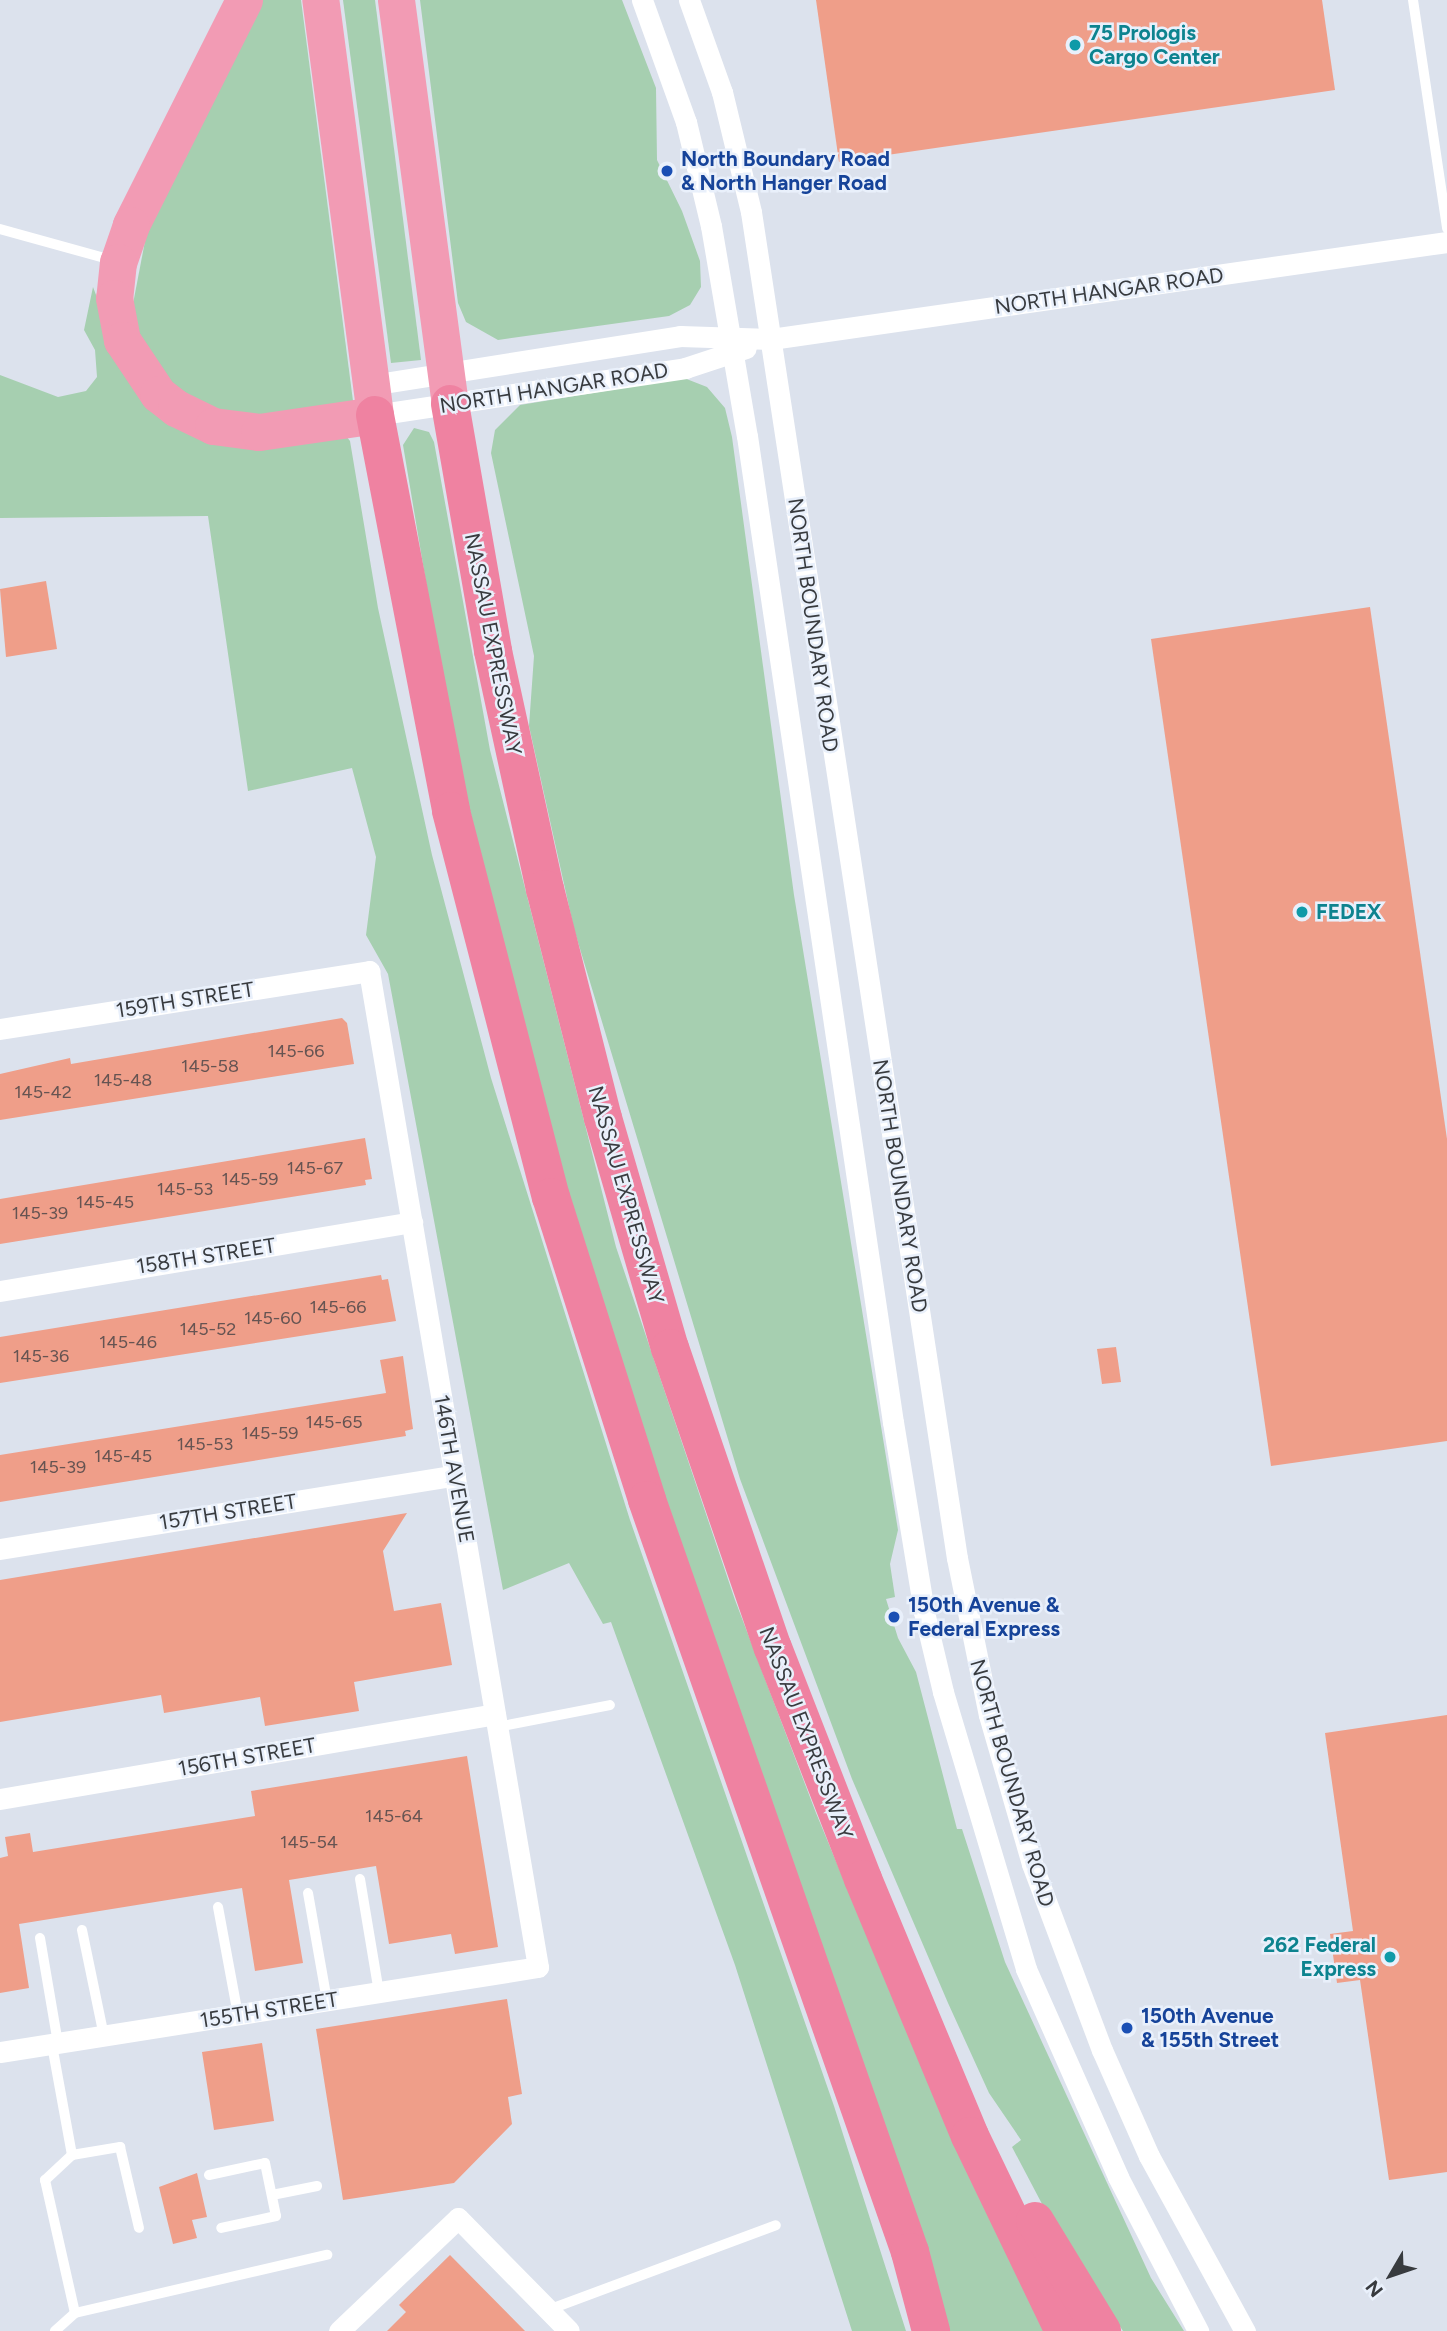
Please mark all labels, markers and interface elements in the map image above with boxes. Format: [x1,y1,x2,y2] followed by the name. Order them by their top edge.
[1089,20,1220,70] place label: 75 Prologis Cargo Center
[1067,37,1083,53] marker: 75 Prologis Cargo Center
[681,146,890,196] place label: North Boundary Road & North Hanger Road
[659,163,675,179] marker: North Boundary Road & North Hanger Road
[993,262,1225,320] street label: NORTH HANGAR ROAD
[438,357,670,419] street label: NORTH HANGAR ROAD
[783,496,843,754] street label: NORTH BOUNDARY ROAD
[459,531,527,757] street label: NASSAU EXPRESSWAY
[1316,899,1381,925] place label: FEDEX
[1294,904,1310,920] marker: FEDEX
[114,977,256,1023] street label: 159TH STREET
[268,1040,324,1062] house number: 145-66
[181,1055,239,1077] house number: 145-58
[868,1058,932,1314] street label: NORTH BOUNDARY ROAD
[94,1069,152,1091] house number: 145-48
[14,1081,72,1103] house number: 145-42
[583,1083,669,1307] street label: NASSAU EXPRESSWAY
[287,1157,343,1179] house number: 145-67
[221,1168,279,1190] house number: 145-59
[157,1178,213,1200] house number: 145-53
[76,1191,134,1213] house number: 145-45
[12,1202,68,1224] house number: 145-39
[135,1233,277,1279] street label: 158TH STREET
[310,1296,366,1318] house number: 145-66
[244,1307,302,1329] house number: 145-60
[180,1318,236,1340] house number: 145-52
[99,1331,157,1353] house number: 145-46
[13,1345,69,1367] house number: 145-36
[429,1393,479,1545] street label: 146TH AVENUE
[305,1411,363,1433] house number: 145-65
[241,1422,299,1444] house number: 145-59
[177,1433,233,1455] house number: 145-53
[94,1445,152,1467] house number: 145-45
[30,1456,86,1478] house number: 145-39
[158,1489,298,1535] street label: 157TH STREET
[908,1592,1060,1642] place label: 150th Avenue & Federal Express
[886,1609,902,1625] marker: 150th Avenue & Federal Express
[754,1623,858,1843] street label: NASSAU EXPRESSWAY
[965,1656,1059,1910] street label: NORTH BOUNDARY ROAD
[176,1732,318,1782] street label: 156TH STREET
[365,1805,423,1827] house number: 145-64
[280,1831,338,1853] house number: 145-54
[1263,1932,1376,1982] place label: 262 Federal Express
[1382,1949,1398,1965] marker: 262 Federal Express
[198,1987,340,2033] street label: 155TH STREET
[1141,2003,1279,2053] place label: 150th Avenue & 155th Street
[1119,2020,1135,2036] marker: 150th Avenue & 155th Street
[1356,2240,1426,2310] north arrow
[1361,2276,1388,2301] text: N

